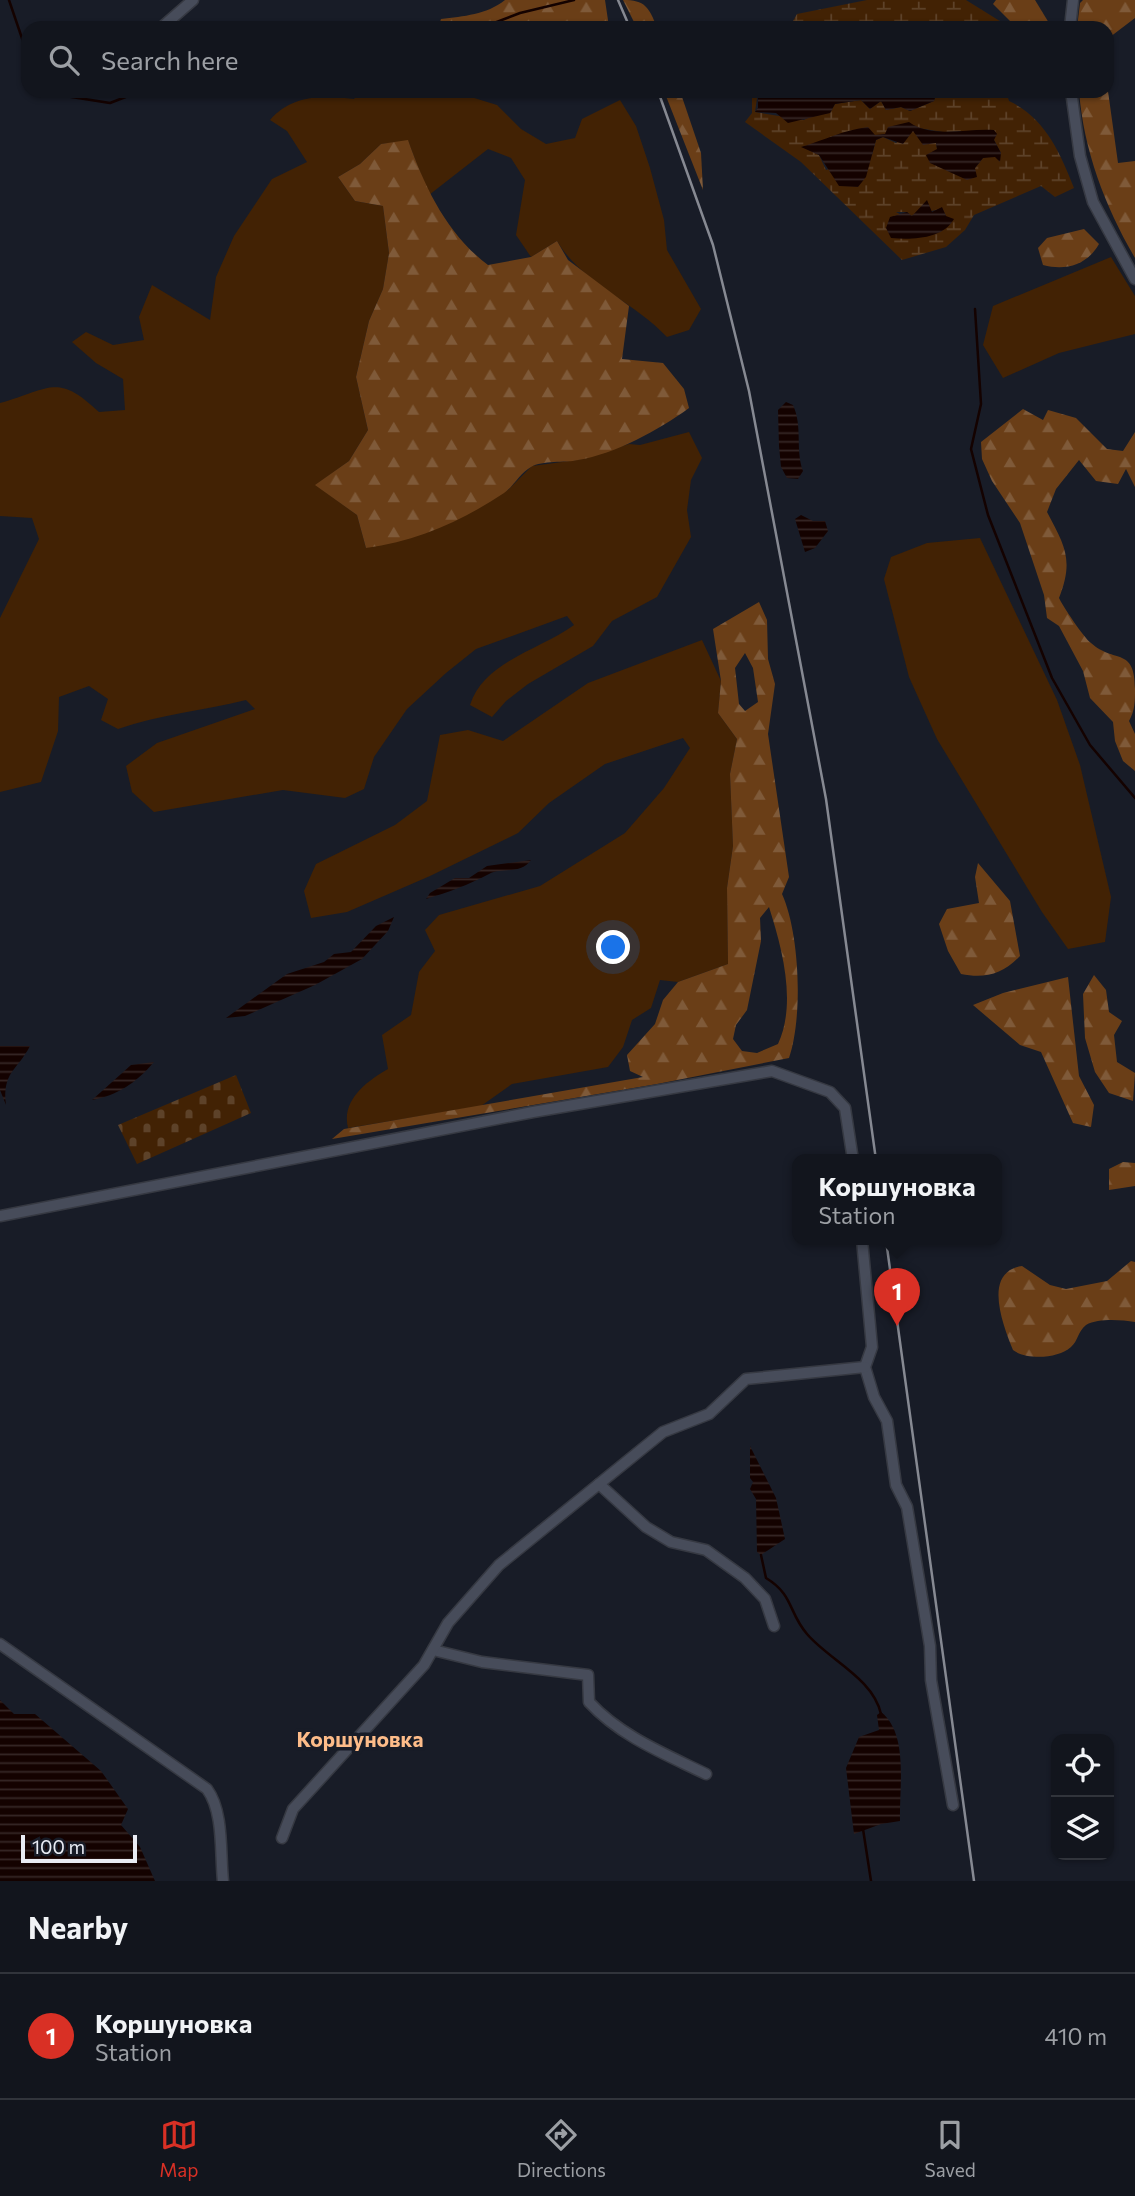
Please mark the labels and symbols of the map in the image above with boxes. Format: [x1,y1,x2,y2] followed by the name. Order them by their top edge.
[596,930,630,964] your location
[874,1268,920,1326] pin: 1
[297,1726,424,1751] district label: Коршуновка
[21,1832,136,1864] scale bar

